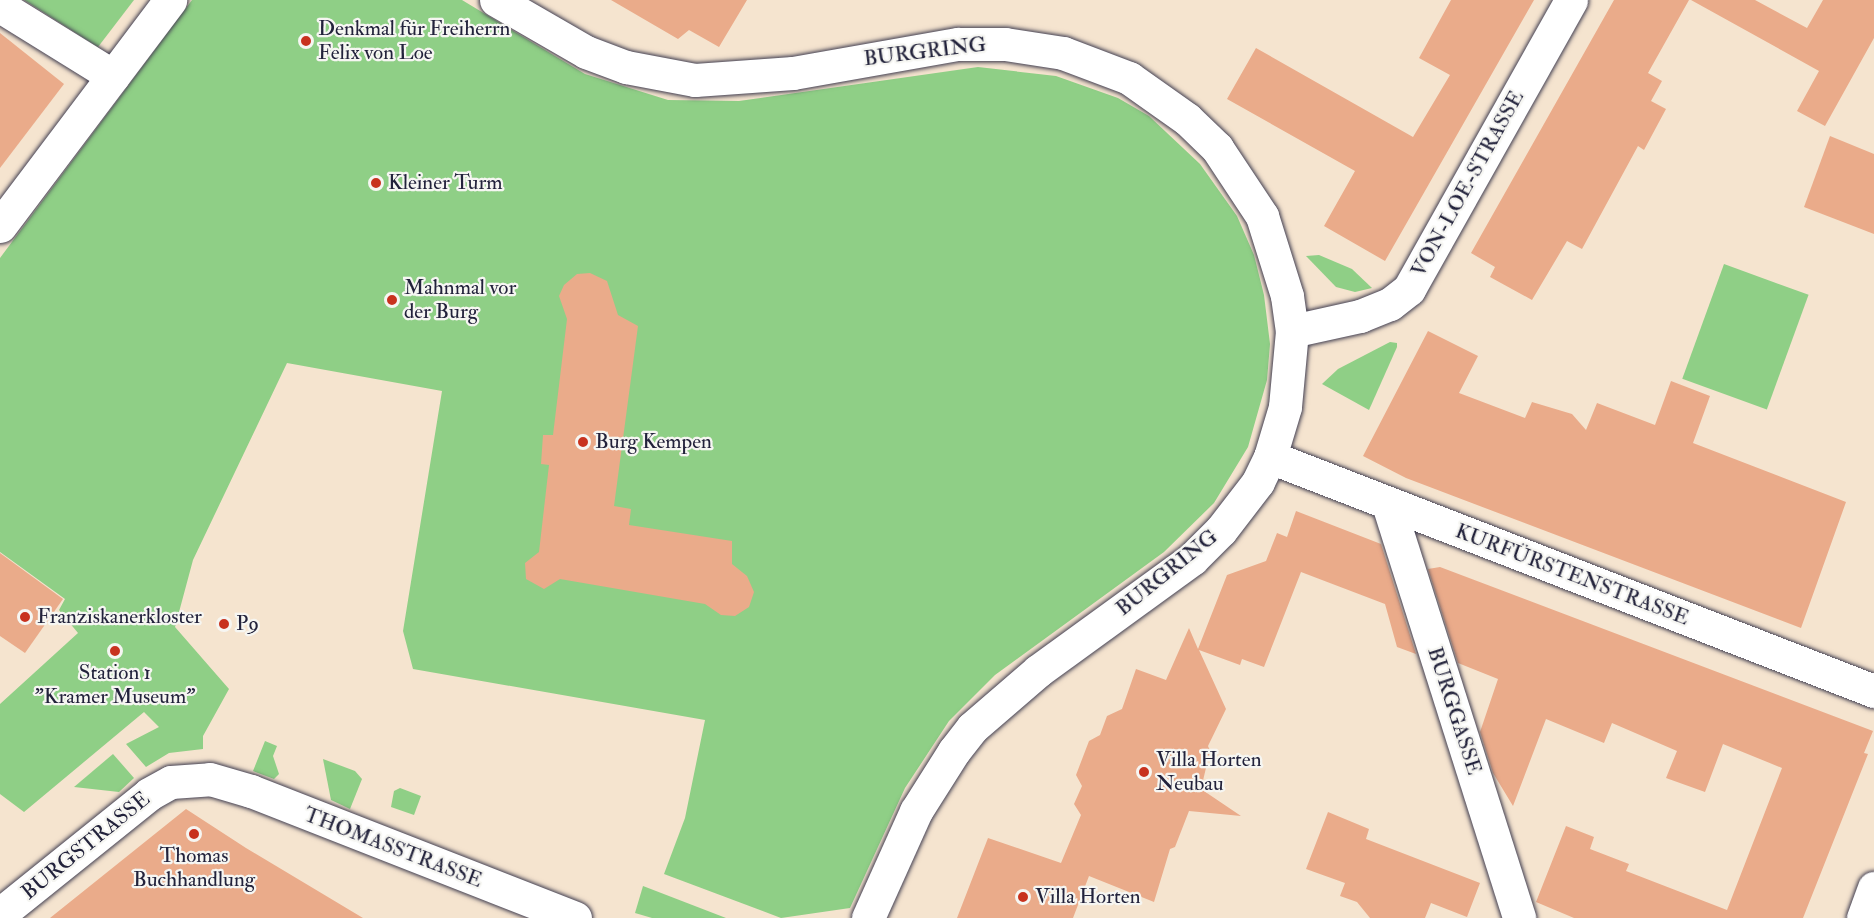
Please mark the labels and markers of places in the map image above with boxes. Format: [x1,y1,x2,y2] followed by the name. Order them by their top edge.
[318,16,510,66] place label: Denkmal für Freiherrn Felix von Loe
[299,34,313,48] marker: Denkmal für Freiherrn Felix von Loe
[388,170,503,196] place label: Kleiner Turm
[369,176,383,190] marker: Kleiner Turm
[404,275,516,325] place label: Mahnmal vor der Burg
[385,293,399,307] marker: Mahnmal vor der Burg
[595,429,712,455] place label: Burg Kempen
[576,435,590,449] marker: Burg Kempen
[37,604,202,630] place label: Franziskanerkloster
[18,610,32,624] marker: Franziskanerkloster
[236,611,259,637] place label: P9
[217,617,231,631] marker: P9
[108,644,122,658] marker: Station 1 "Kramer Museum"
[35,660,195,710] place label: Station 1 "Kramer Museum"
[1156,747,1261,797] place label: Villa Horten Neubau
[1137,765,1151,779] marker: Villa Horten Neubau
[187,827,201,841] marker: Thomas Buchhandlung
[133,843,255,893] place label: Thomas Buchhandlung
[1035,884,1140,910] place label: Villa Horten
[1016,890,1030,904] marker: Villa Horten

